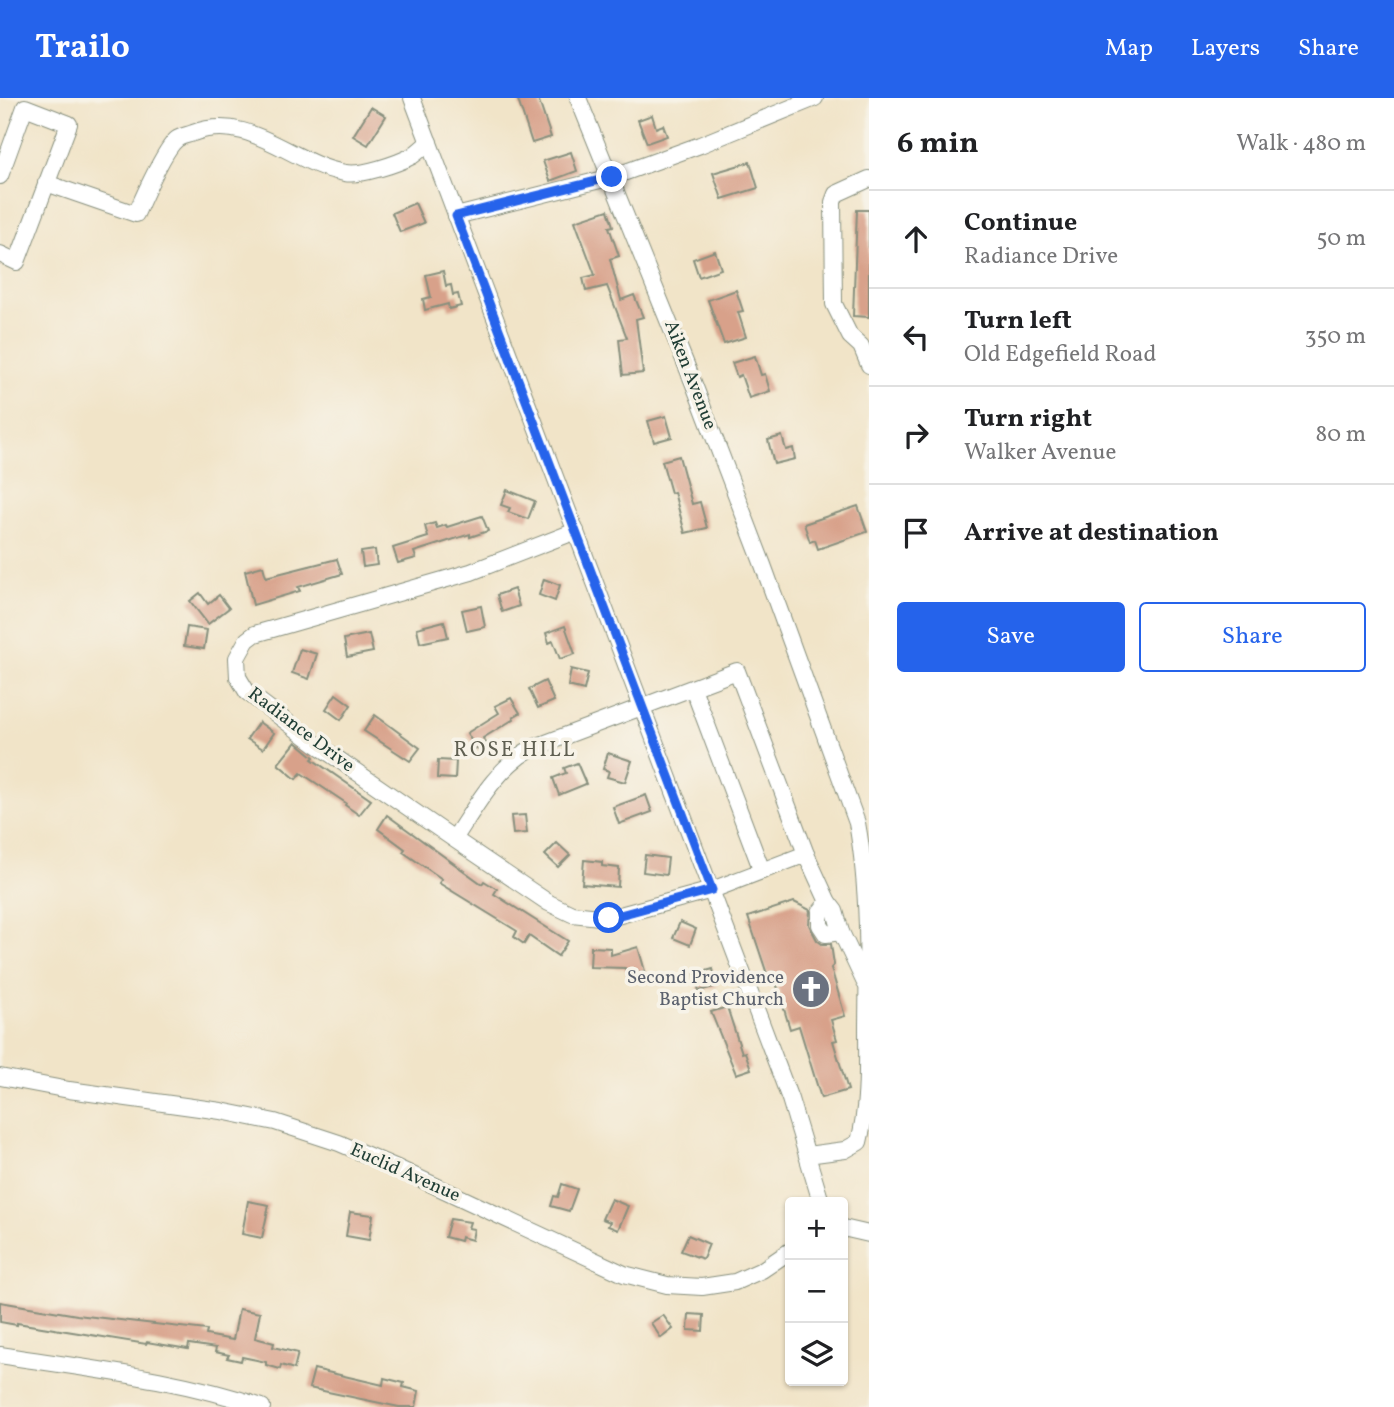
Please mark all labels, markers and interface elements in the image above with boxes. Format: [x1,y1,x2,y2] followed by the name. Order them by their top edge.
[35,26,130,72] text: Trailo
[1105,32,1153,66] text: Map
[1191,32,1260,66] text: Layers
[1298,32,1359,66] text: Share
[897,123,979,165] text: 6 min
[1236,128,1366,160] text: Walk · 480 m
[596,161,627,192] route end
[964,205,1077,241] text: Continue
[897,220,935,258] icon: ahead
[1317,223,1366,255] text: 50 m
[964,241,1118,273] text: Radiance Drive
[964,303,1072,339] text: Turn left
[657,316,723,434] street label: Aiken Avenue
[897,318,935,356] icon: left
[1305,321,1366,353] text: 350 m
[964,339,1156,371] text: Old Edgefield Road
[964,401,1092,437] text: Turn right
[897,416,935,454] icon: right
[1316,419,1366,451] text: 80 m
[964,437,1116,469] text: Walker Avenue
[897,514,935,552] icon: arrive
[964,515,1219,551] text: Arrive at destination
[897,602,1125,672] button: Save
[1139,602,1366,672] button: Share
[242,681,360,779] street label: Radiance Drive
[454,736,576,765] district label: ROSE HILL
[593,902,624,933] route start
[627,965,784,1013] place label: Second Providence Baptist Church
[790,968,832,1010] church icon: Second Providence Baptist Church
[346,1137,464,1209] street label: Euclid Avenue
[785,1197,848,1386] map controls
[785,1197,848,1260] button: +
[785,1260,848,1323] button: −
[785,1323,848,1386] button: layers

